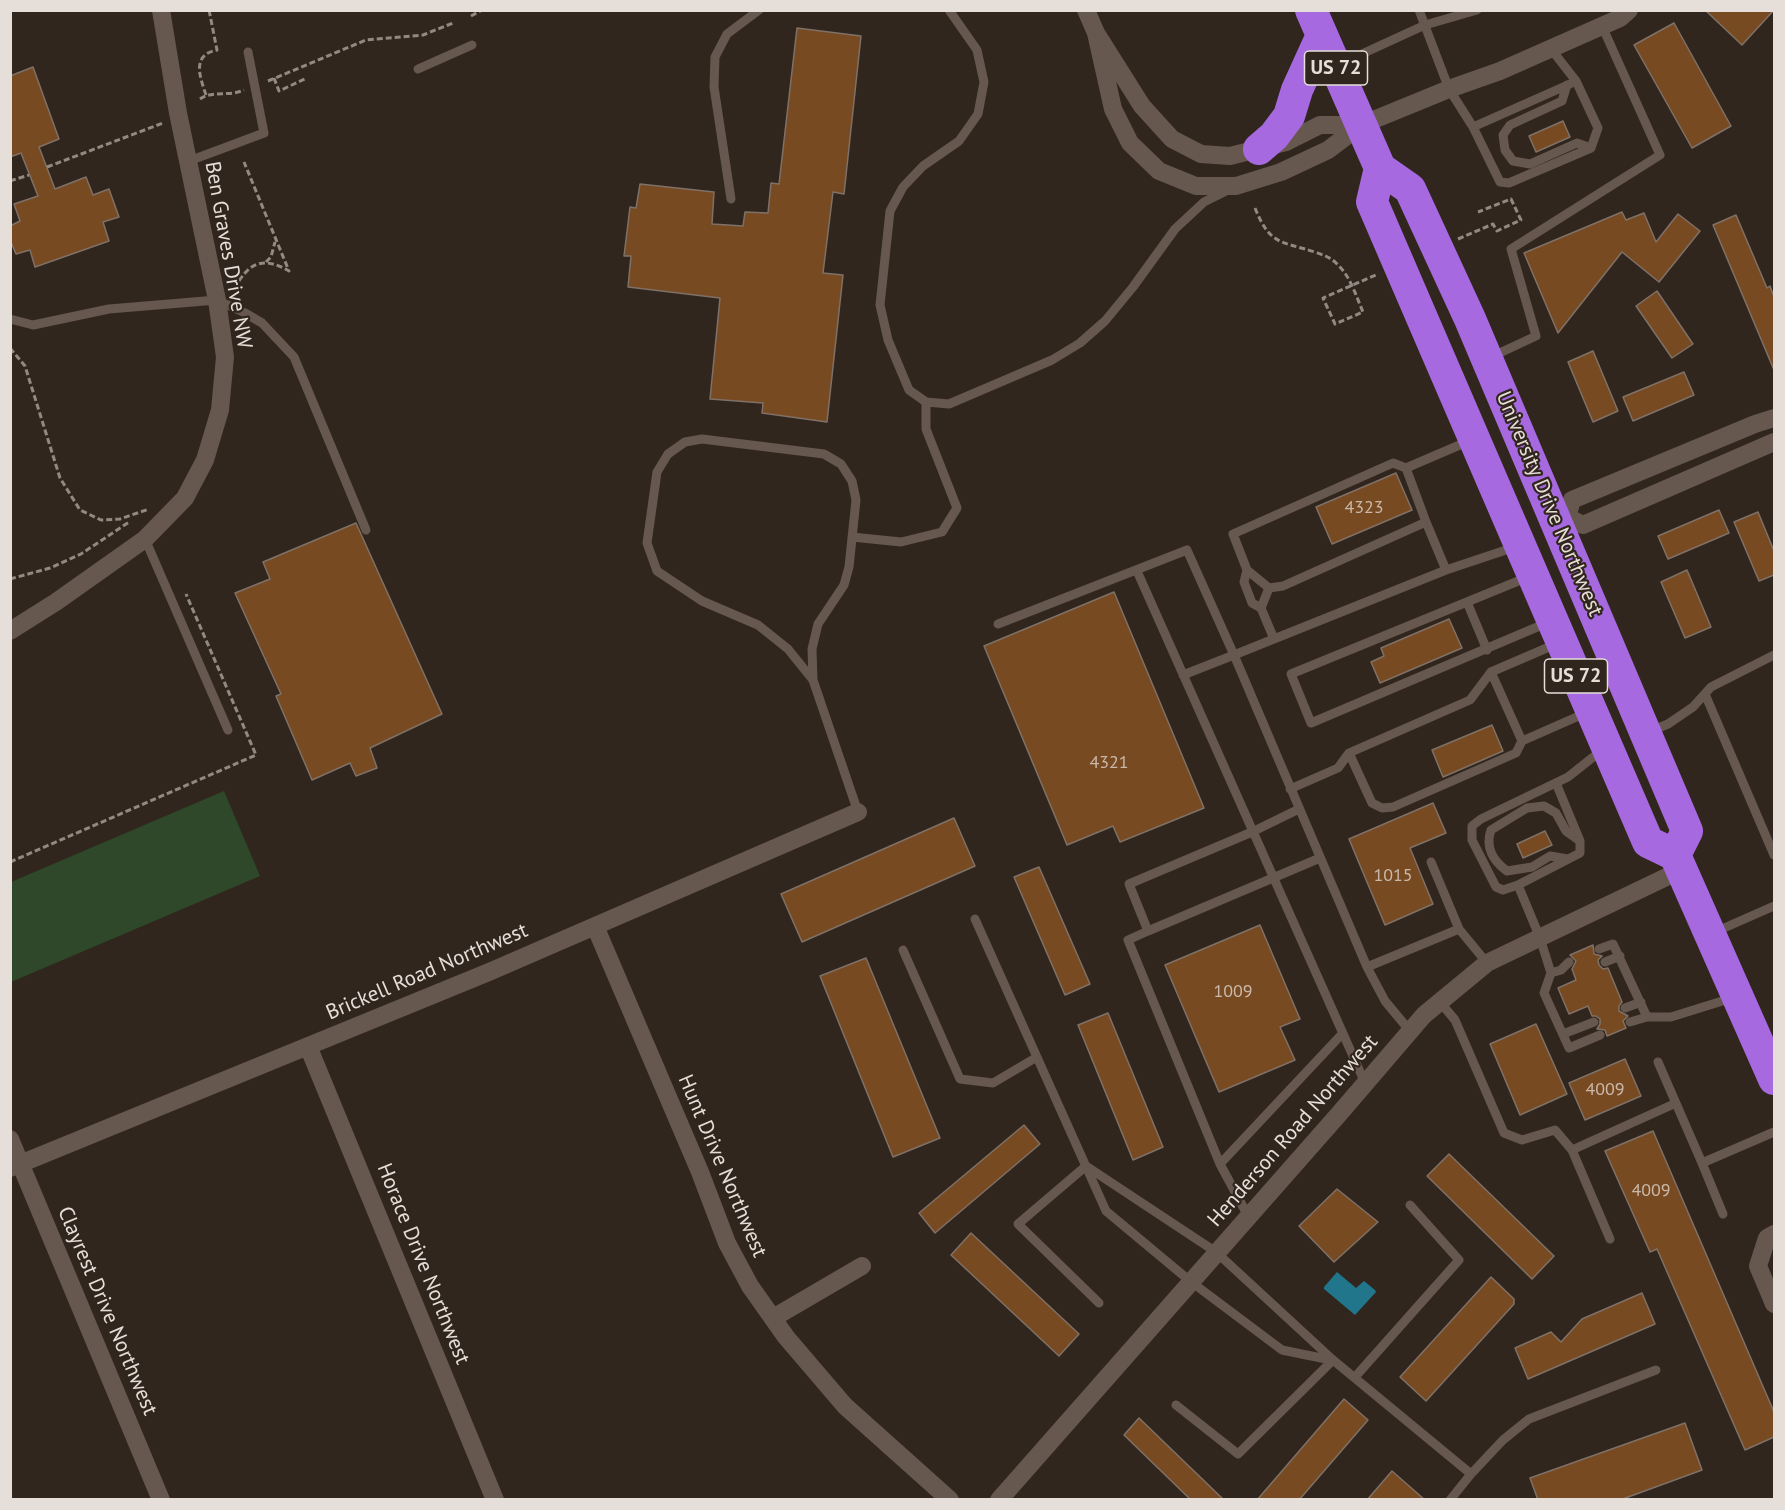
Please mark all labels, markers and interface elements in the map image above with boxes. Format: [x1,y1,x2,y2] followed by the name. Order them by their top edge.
[1304,51,1368,85] road number: US 72
[199,159,257,351] street label: Ben Graves Drive NW
[1490,388,1608,620] street label: University Drive Northwest
[1344,497,1384,519] house number: 4323
[1544,659,1608,693] road number: US 72
[1089,752,1129,774] house number: 4321
[1373,865,1413,887] house number: 1015
[322,918,532,1026] street label: Brickell Road Northwest
[1213,981,1253,1003] house number: 1009
[1203,1030,1383,1232] street label: Henderson Road Northwest
[672,1071,772,1261] street label: Hunt Drive Northwest
[1585,1079,1625,1101] house number: 4009
[371,1160,475,1368] street label: Horace Drive Northwest
[1631,1180,1671,1202] house number: 4009
[52,1203,162,1419] street label: Clayrest Drive Northwest

